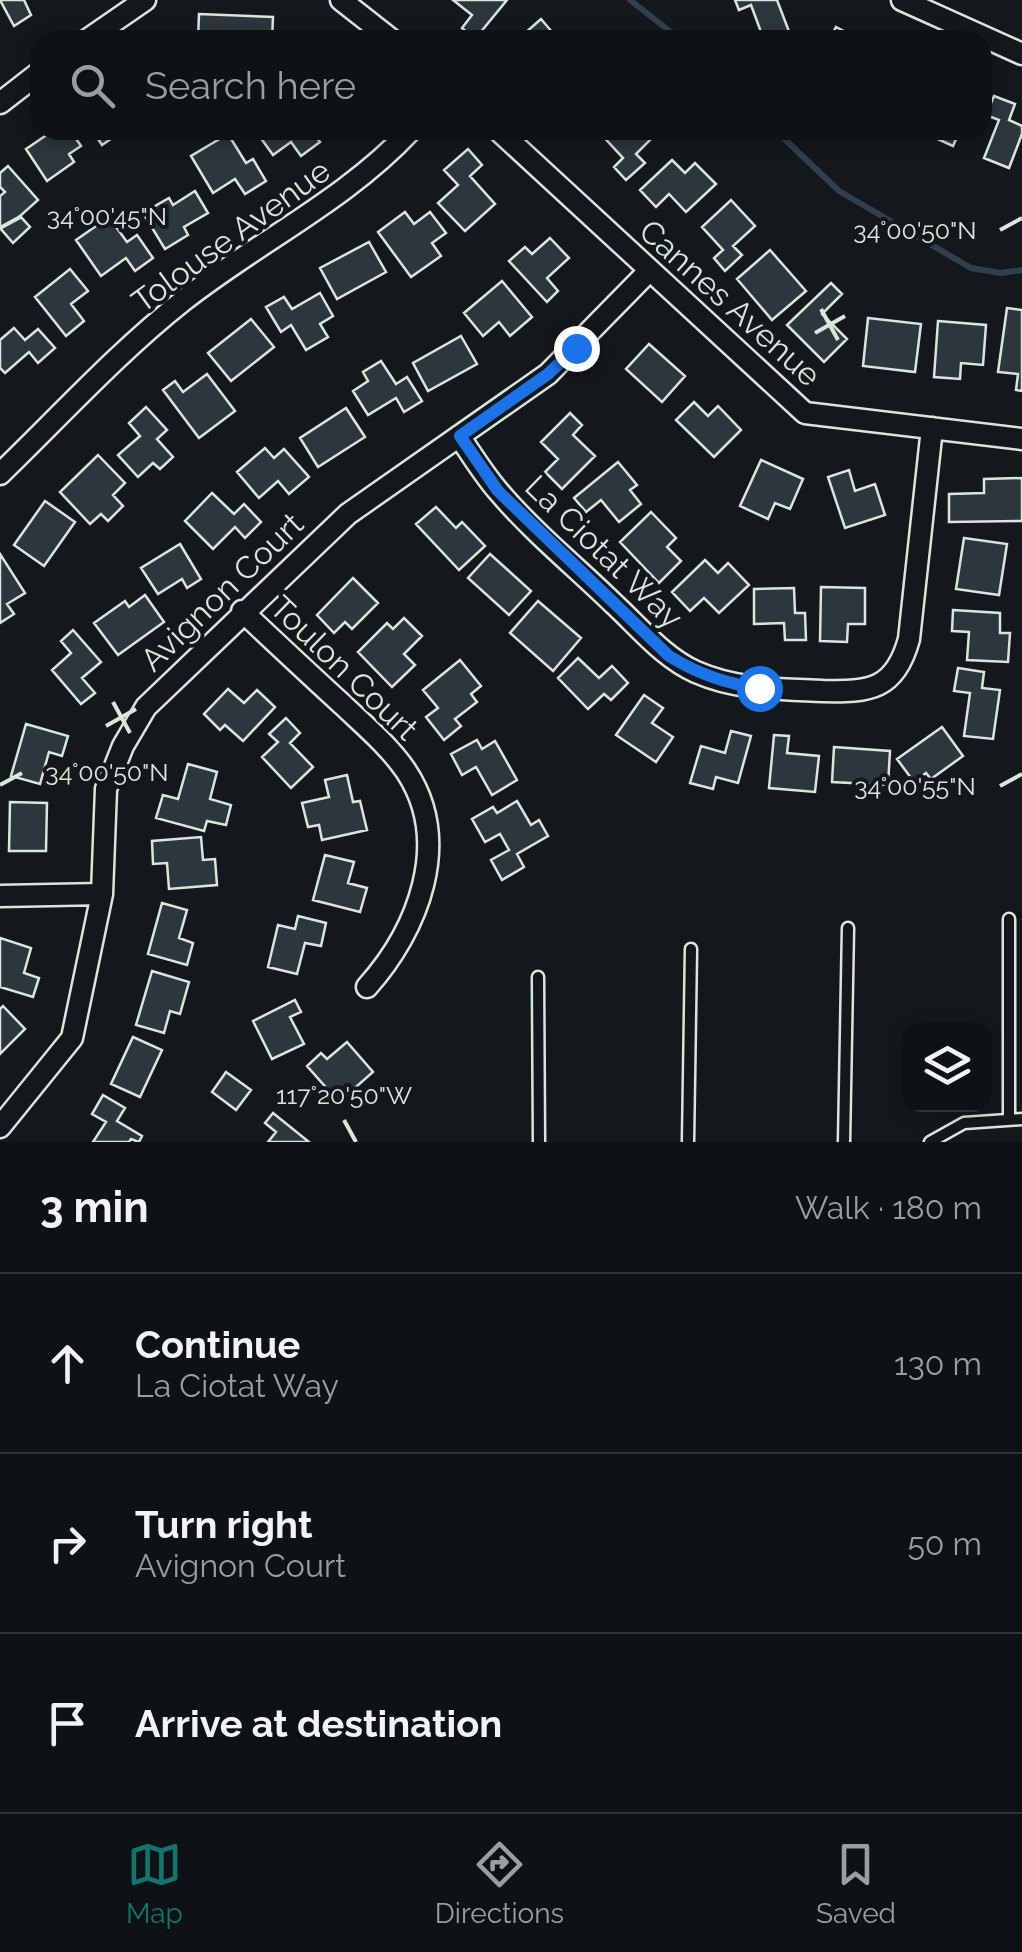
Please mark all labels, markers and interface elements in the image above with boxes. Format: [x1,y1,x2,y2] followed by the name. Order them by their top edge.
[30,30,992,140] search box
[65,58,120,113] icon: search
[145,63,356,108] text: Search here
[125,151,337,320] street label: Tolouse Avenue
[47,201,167,231] text: 34°00'45"N
[632,212,828,393] street label: Cannes Avenue
[853,215,977,245] text: 34°00'50"N
[554,326,600,372] route end
[518,468,691,636] street label: La Ciotat Way
[133,505,311,678] street label: Avignon Court
[263,588,426,747] street label: Toulon Court
[737,666,783,712] route start
[45,757,169,787] text: 34°00'50"N
[854,771,976,801] text: 34°00'55"N
[902,1022,992,1112] map controls
[902,1022,992,1112] button: layers
[276,1080,412,1110] text: 117°20'50"W
[40,1183,149,1232] text: 3 min
[795,1189,982,1226] text: Walk · 180 m
[135,1322,300,1367] text: Continue
[40,1336,95,1391] icon: ahead
[894,1345,982,1382] text: 130 m
[135,1367,339,1404] text: La Ciotat Way
[135,1502,312,1547] text: Turn right
[40,1516,95,1571] icon: right
[907,1525,982,1562] text: 50 m
[135,1547,346,1584] text: Avignon Court
[40,1696,95,1751] icon: arrive
[135,1701,502,1746] text: Arrive at destination
[126,1837,183,1930] tab: Map
[435,1837,564,1930] tab: Directions
[816,1837,896,1930] tab: Saved

